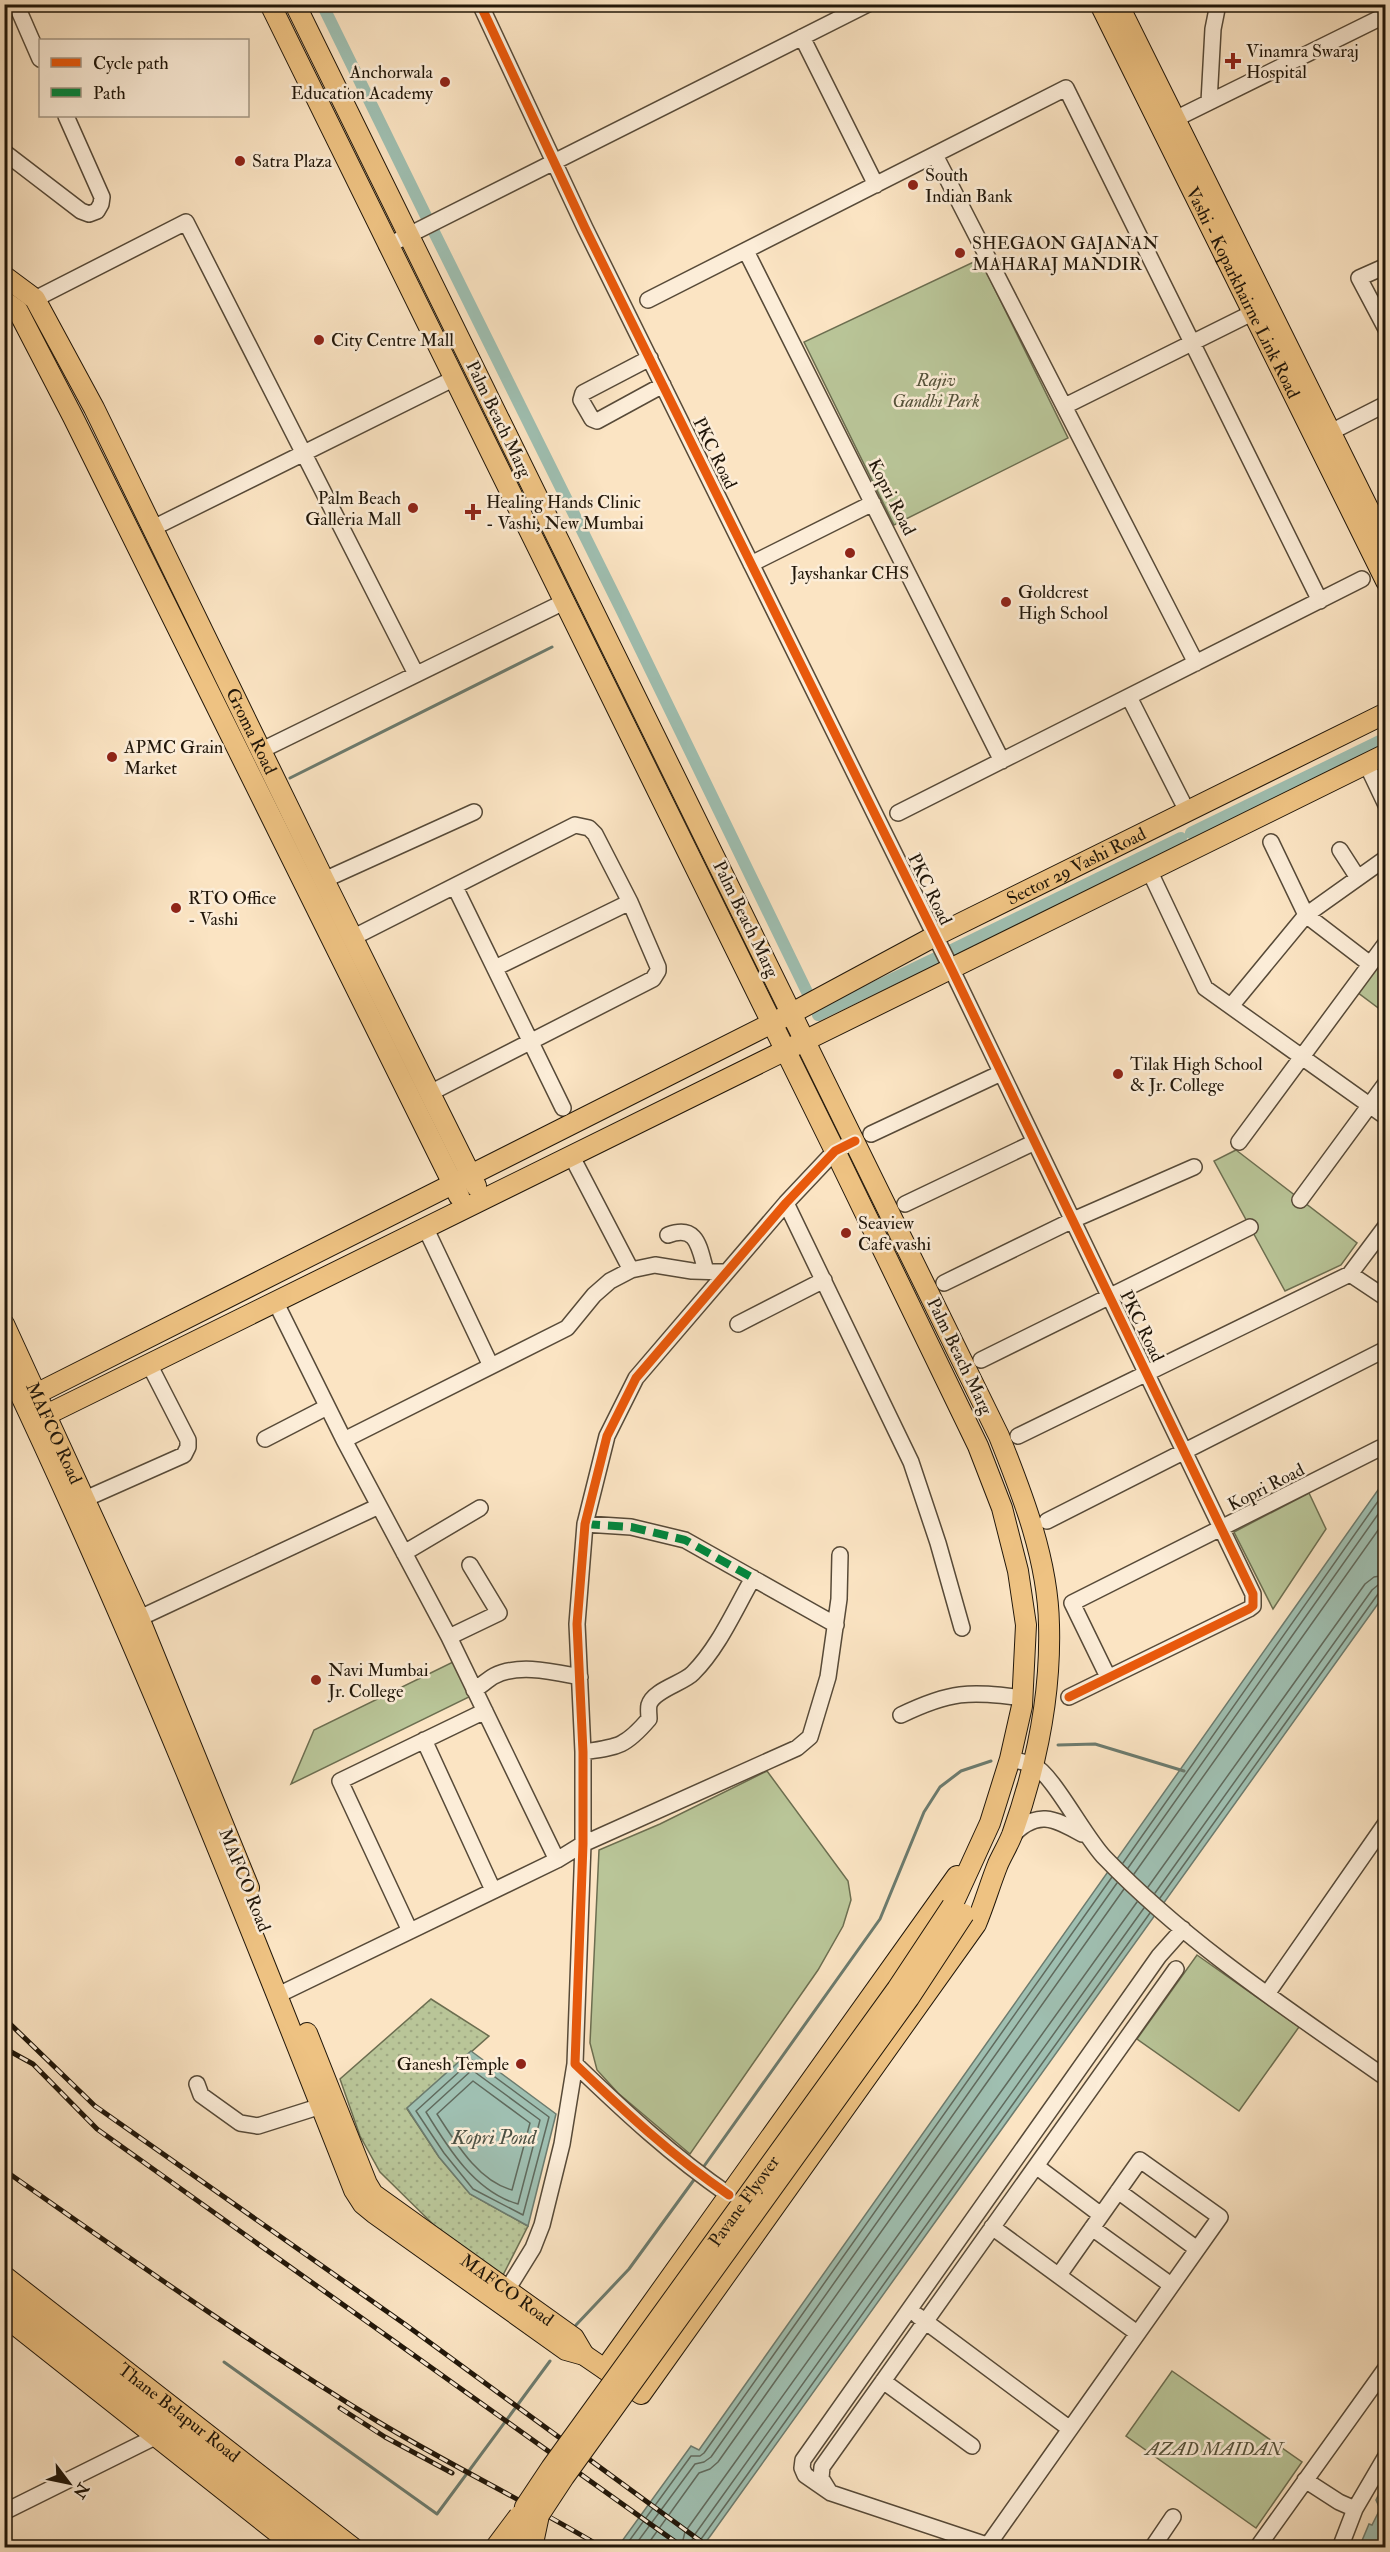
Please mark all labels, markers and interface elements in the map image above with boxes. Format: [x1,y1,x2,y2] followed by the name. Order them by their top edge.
[39,39,249,117] legend
[1246,40,1359,84] place label: Vinamra Swaraj Hospital
[93,52,169,75] text: Cycle path
[1224,52,1242,70] marker: Vinamra Swaraj Hospital
[291,61,434,105] place label: Anchorwala Education Academy
[438,75,452,89] marker: Anchorwala Education Academy
[93,82,126,105] text: Path
[252,150,332,173] place label: Satra Plaza
[233,154,247,168] marker: Satra Plaza
[925,164,1013,208] place label: South Indian Bank
[906,178,920,192] marker: South Indian Bank
[1180,183,1305,402] street label: Vashi - Koparkhairne Link Road
[972,232,1159,276] place label: SHEGAON GAJANAN MAHARAJ MANDIR
[953,246,967,260] marker: SHEGAON GAJANAN MAHARAJ MANDIR
[331,329,454,352] place label: City Centre Mall
[312,333,326,347] marker: City Centre Mall
[460,357,537,482] street label: Palm Beach Marg
[892,369,980,413] park label: Rajiv Gandhi Park
[687,413,742,493] street label: PKC Road
[862,455,921,539] street label: Kopri Road
[305,487,402,531] place label: Palm Beach Galleria Mall
[486,491,644,535] place label: Healing Hands Clinic - Vashi, New Mumbai
[406,501,420,515] marker: Palm Beach Galleria Mall
[464,503,482,521] marker: Healing Hands Clinic - Vashi, New Mumbai
[843,546,857,560] marker: Jayshankar CHS
[790,562,909,585] place label: Jayshankar CHS
[1018,581,1109,625] place label: Goldcrest High School
[999,595,1013,609] marker: Goldcrest High School
[220,684,282,778] street label: Groma Road
[123,736,223,780] place label: APMC Grain Market
[105,750,119,764] marker: APMC Grain Market
[1003,822,1150,911] street label: Sector 29 Vashi Road
[902,849,957,929] street label: PKC Road
[707,857,784,982] street label: Palm Beach Marg
[188,887,277,931] place label: RTO Office - Vashi
[169,901,183,915] marker: RTO Office - Vashi
[1130,1053,1263,1097] place label: Tilak High School & Jr. College
[1111,1067,1125,1081] marker: Tilak High School & Jr. College
[858,1212,931,1256] place label: Seaview Cafe vashi
[839,1226,853,1240] marker: Seaview Cafe vashi
[1114,1286,1169,1366] street label: PKC Road
[921,1294,998,1419] street label: Palm Beach Marg
[20,1379,87,1488] street label: MAFCO Road
[1224,1458,1308,1517] street label: Kopri Road
[327,1659,429,1703] place label: Navi Mumbai Jr. College
[309,1673,323,1687] marker: Navi Mumbai Jr. College
[213,1825,276,1935] street label: MAFCO Road
[397,2053,509,2076] place label: Ganesh Temple
[514,2057,528,2071] marker: Ganesh Temple
[451,2125,538,2150] water label: Kopri Pond
[704,2151,785,2251] street label: Pavane Flyover
[456,2249,558,2332] street label: MAFCO Road
[113,2358,245,2468] street label: Thane Belapur Road
[1143,2438,1286,2461] park label: AZAD MAIDAN
[39,2453,99,2513] north arrow
[68,2478,94,2502] text: N

